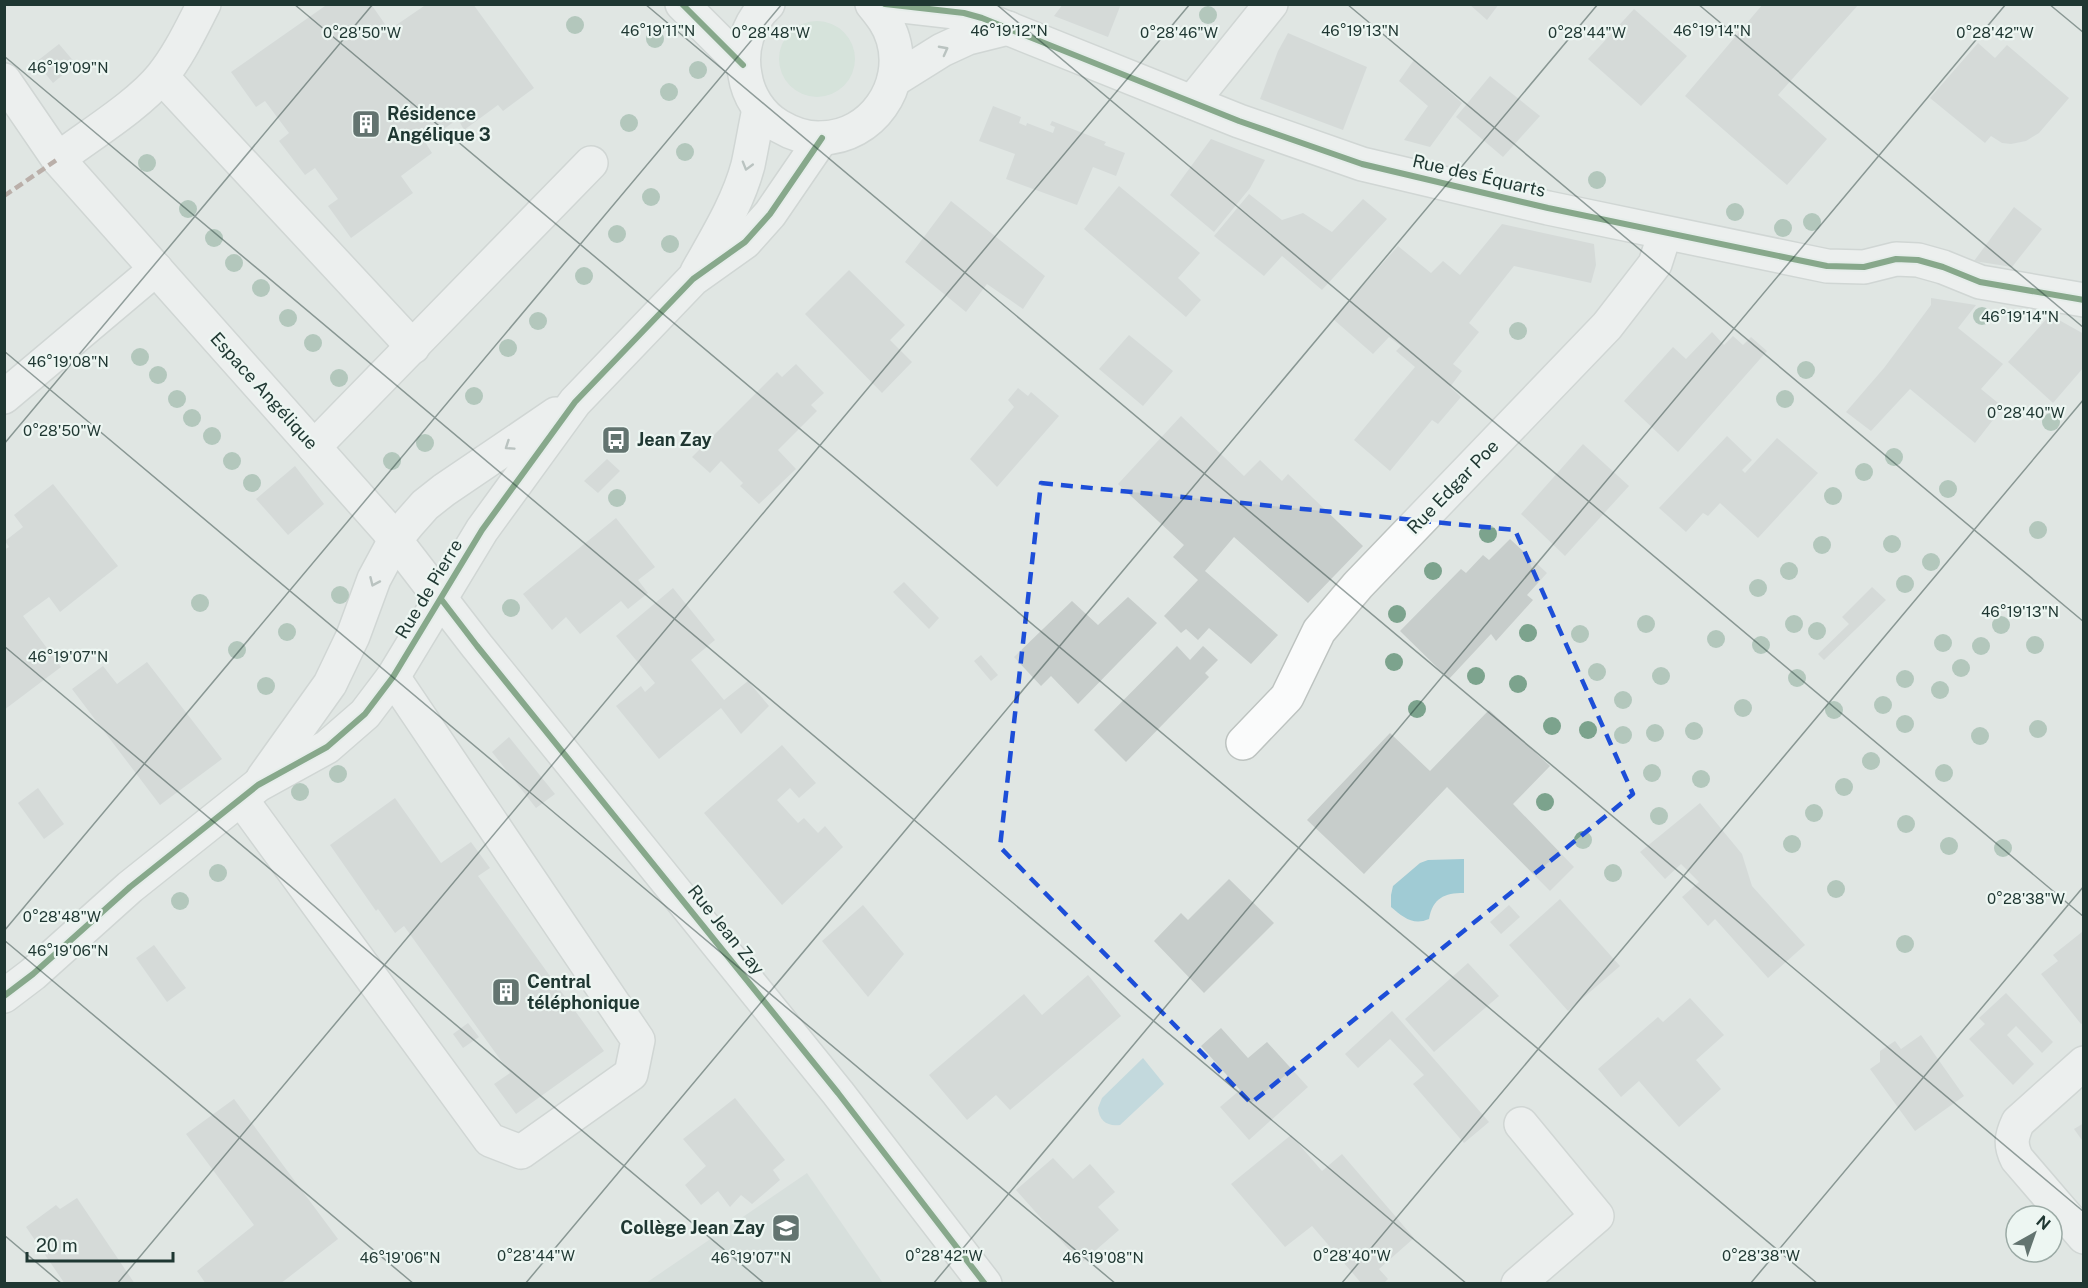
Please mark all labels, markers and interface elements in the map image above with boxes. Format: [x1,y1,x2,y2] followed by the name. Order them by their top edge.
[621,22,695,39] text: 46°19'11"N
[970,22,1048,39] text: 46°19'12"N
[1321,22,1399,39] text: 46°19'13"N
[1673,22,1751,39] text: 46°19'14"N
[323,24,401,41] text: 0°28'50"W
[732,24,810,41] text: 0°28'48"W
[1140,24,1218,41] text: 0°28'46"W
[1548,24,1626,41] text: 0°28'44"W
[1956,24,2034,41] text: 0°28'42"W
[938,46,948,57] one-way arrow
[27,59,109,76] text: 46°19'09"N
[387,103,491,145] place label: Résidence Angélique 3
[350,108,382,140] building icon: Résidence Angélique 3
[1410,149,1548,201] street label: Rue des Équarts
[741,161,754,171] one-way arrow
[1981,308,2059,325] text: 46°19'14"N
[206,328,322,454] street label: Espace Angélique
[27,353,109,370] text: 46°19'08"N
[1987,404,2065,421] text: 0°28'40"W
[23,422,101,439] text: 0°28'50"W
[600,424,632,456] bus stop icon: Jean Zay
[637,429,712,450] place label: Jean Zay
[1402,435,1503,538] street label: Rue Edgar Poe
[504,439,515,450] one-way arrow
[391,535,466,642] street label: Rue de Pierre
[369,575,381,586] one-way arrow
[1981,603,2059,620] text: 46°19'13"N
[28,648,108,665] text: 46°19'07"N
[684,881,769,979] street label: Rue Jean Zay
[1987,890,2065,907] text: 0°28'38"W
[23,908,101,925] text: 0°28'48"W
[27,942,109,959] text: 46°19'06"N
[527,971,640,1013] place label: Central téléphonique
[490,976,522,1008] building icon: Central téléphonique
[2004,1204,2064,1264] north arrow
[770,1212,802,1244] school or university icon: Collège Jean Zay
[2032,1212,2054,1234] text: N
[620,1217,765,1238] place label: Collège Jean Zay
[27,1225,172,1263] scale bar
[36,1235,78,1256] text: 20 m
[497,1247,575,1264] text: 0°28'44"W
[905,1247,983,1264] text: 0°28'42"W
[1313,1247,1391,1264] text: 0°28'40"W
[1722,1247,1800,1264] text: 0°28'38"W
[359,1249,441,1266] text: 46°19'06"N
[711,1249,791,1266] text: 46°19'07"N
[1062,1249,1144,1266] text: 46°19'08"N

